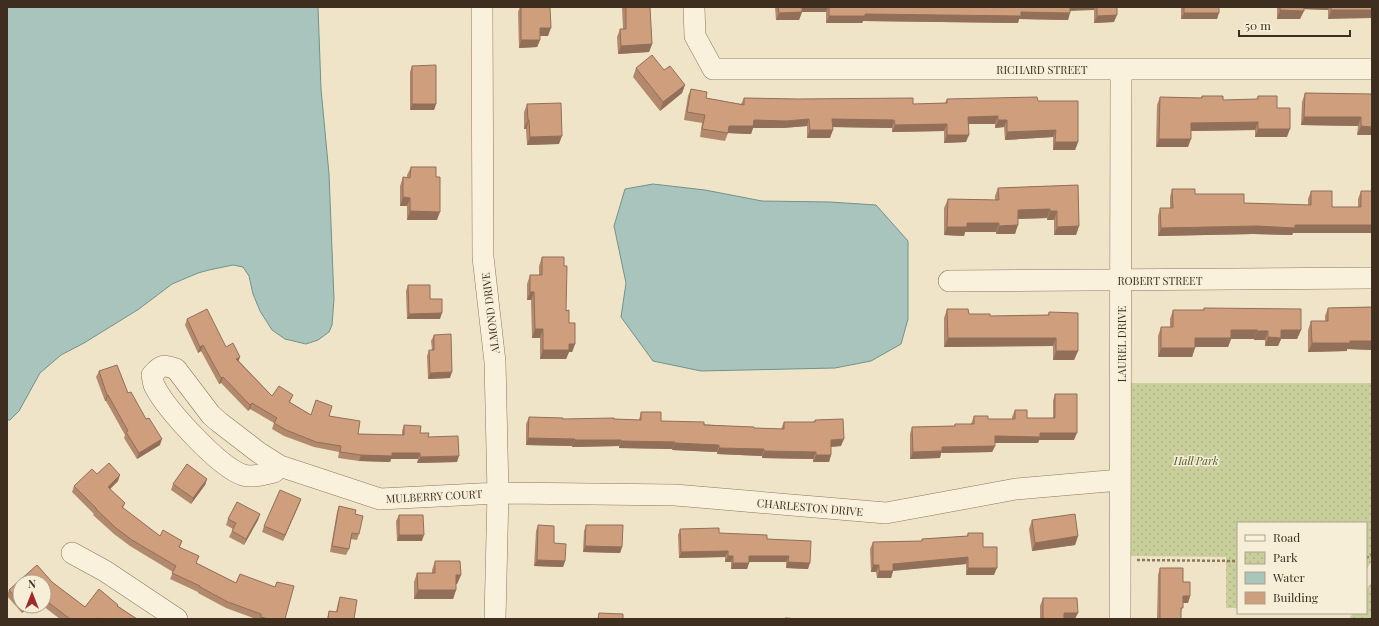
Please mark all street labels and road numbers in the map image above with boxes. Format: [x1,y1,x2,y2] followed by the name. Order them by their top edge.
[996,62,1088,77] street label: RICHARD STREET
[478,271,503,355] street label: ALMOND DRIVE
[1117,273,1203,288] street label: ROBERT STREET
[1114,306,1129,382] street label: LAUREL DRIVE
[385,486,483,506] street label: MULBERRY COURT
[756,495,864,519] street label: CHARLESTON DRIVE

